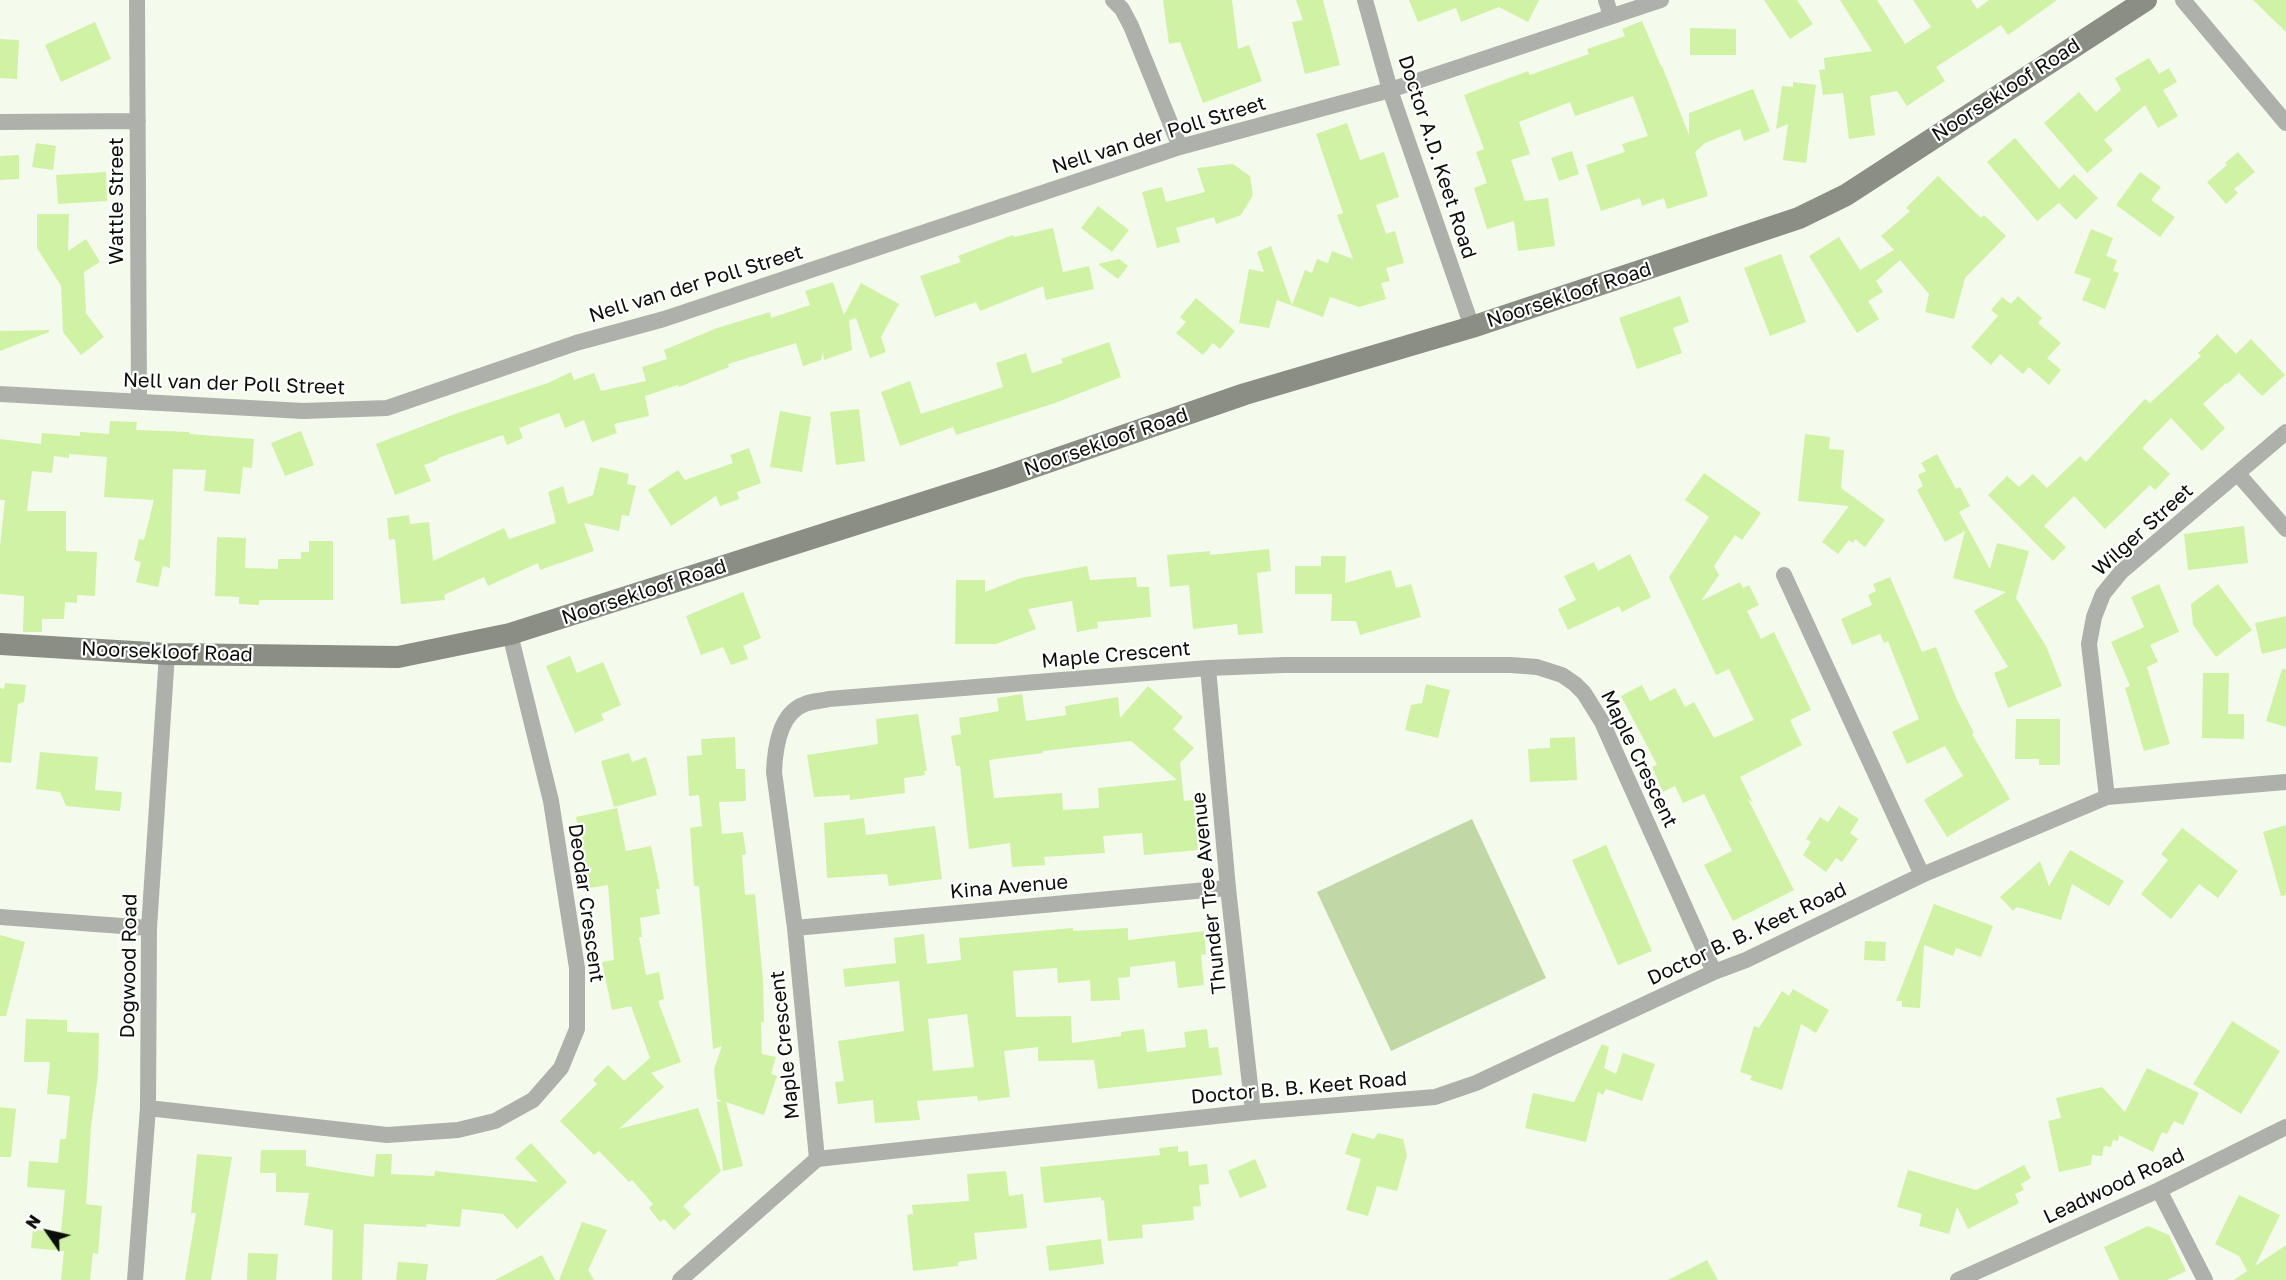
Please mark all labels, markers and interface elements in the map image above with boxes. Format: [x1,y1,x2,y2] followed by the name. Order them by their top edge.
[1927,33,2085,147] street label: Noorsekloof Road
[1393,52,1481,262] street label: Doctor A.D. Keet Road
[1049,91,1269,179] street label: Nell van der Poll Street
[105,137,129,265] street label: Wattle Street
[586,240,806,328] street label: Nell van der Poll Street
[1484,257,1654,333] street label: Noorsekloof Road
[122,368,346,400] street label: Nell van der Poll Street
[1021,403,1191,481] street label: Noorsekloof Road
[2088,479,2198,581] street label: Wilger Street
[559,554,729,630] street label: Noorsekloof Road
[81,637,253,667] street label: Noorsekloof Road
[1040,637,1192,673] street label: Maple Crescent
[1595,687,1683,831] street label: Maple Crescent
[1186,791,1232,995] street label: Thunder Tree Avenue
[563,822,609,984] street label: Deodar Crescent
[949,870,1069,904] street label: Kina Avenue
[1644,877,1850,991] street label: Doctor B. B. Keet Road
[116,894,142,1038] street label: Dogwood Road
[765,969,805,1121] street label: Maple Crescent
[1190,1067,1408,1109] street label: Doctor B. B. Keet Road
[2040,1143,2188,1229] street label: Leadwood Road
[18,1202,78,1262] north arrow
[21,1211,45,1233] text: N

